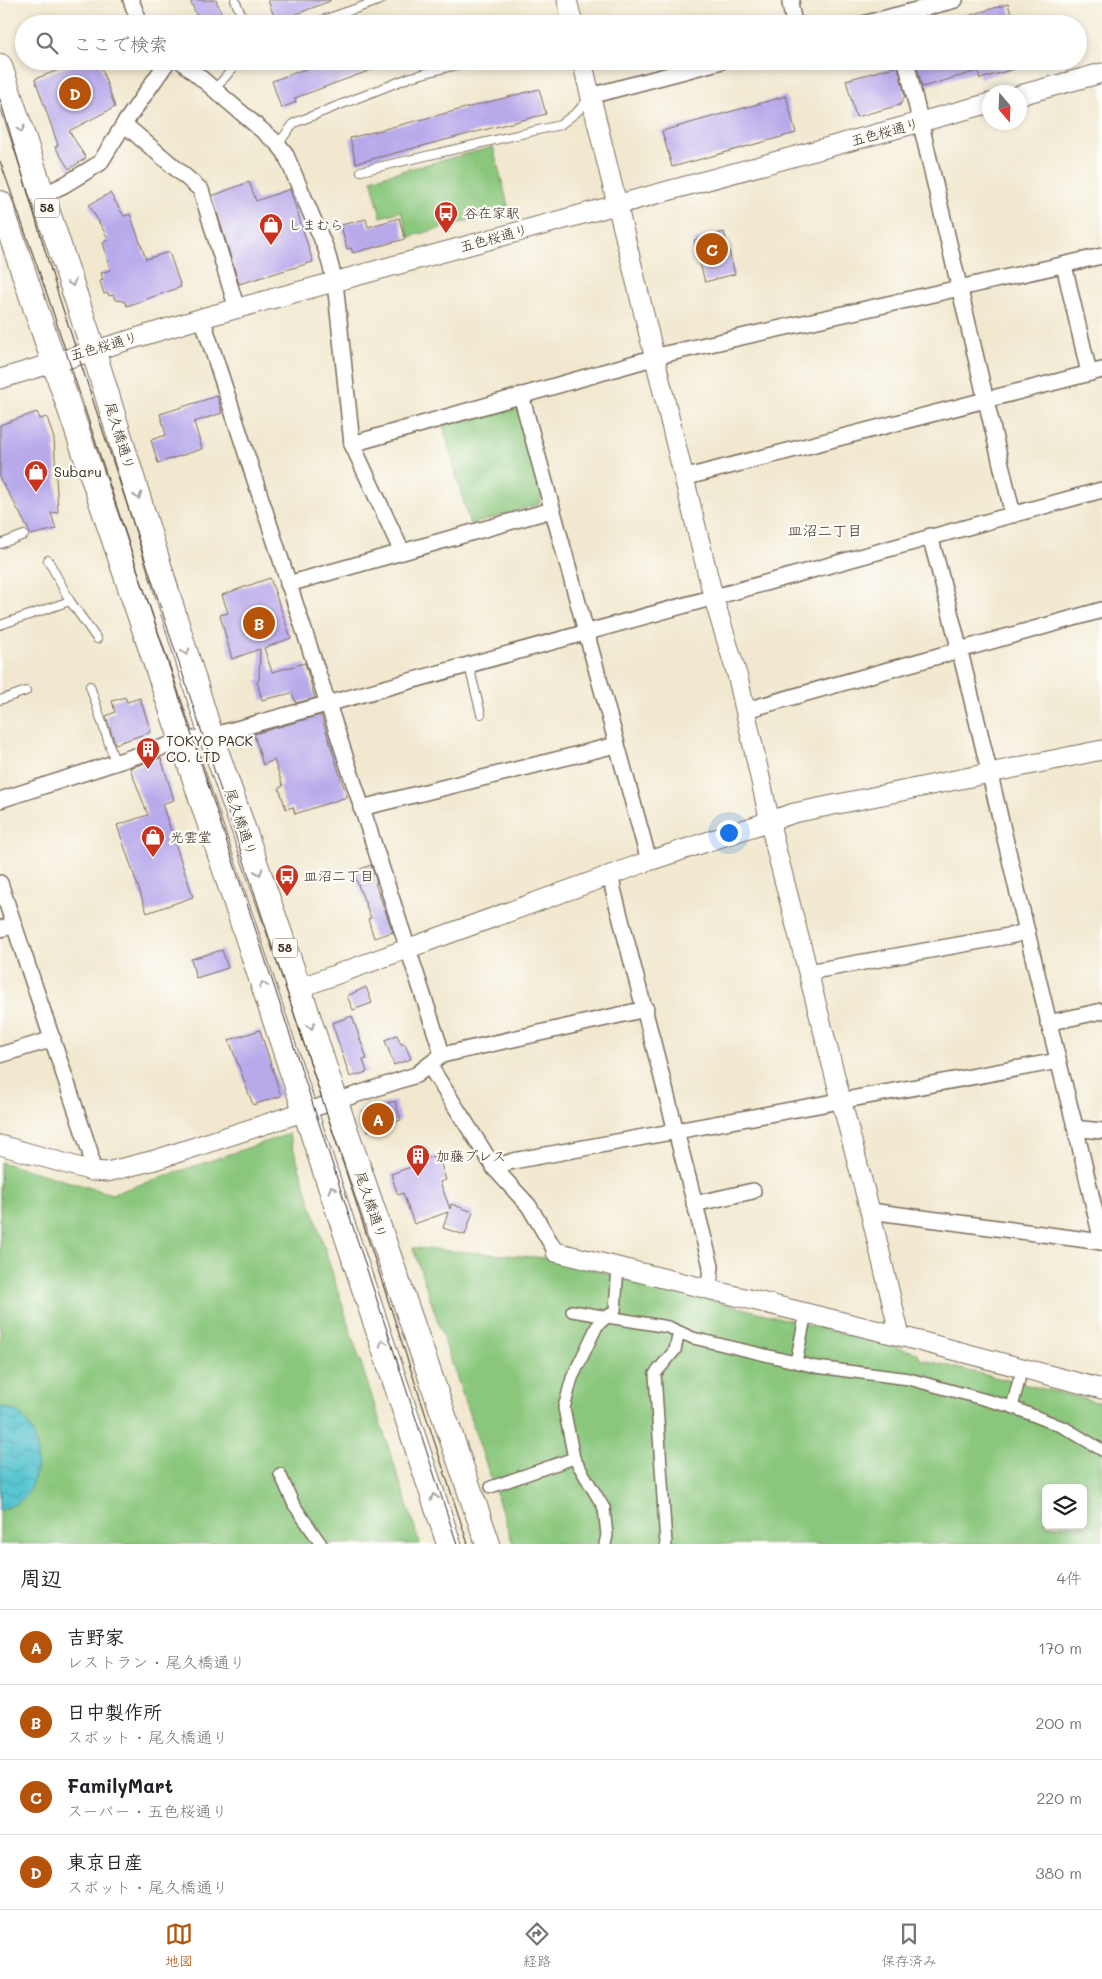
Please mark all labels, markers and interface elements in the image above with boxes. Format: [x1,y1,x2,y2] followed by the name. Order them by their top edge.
[15,15,1087,70] search box
[33,29,61,57] icon: search
[73,31,168,56] text: ここで検索
[59,74,91,112] pin: D
[982,85,1027,130] north arrow
[849,113,921,150] street label: 五色桜通り
[15,124,25,133] one-way arrow
[34,198,60,218] road number: 58
[433,200,459,234] bus stop icon: 谷在家駅
[464,203,520,222] place label: 谷在家駅
[258,212,284,246] shop icon: しまむら
[288,215,344,234] place label: しまむら
[458,219,530,256] street label: 五色桜通り
[696,230,728,268] pin: C
[66,279,76,287] one-way arrow
[68,327,140,364] street label: 五色桜通り
[101,400,140,472] street label: 尾久橋通り
[23,459,49,493] shop icon: Subaru
[54,462,102,481] place label: Subaru
[133,492,143,500] one-way arrow
[787,520,863,540] district label: 皿沼二丁目
[243,604,275,642] pin: B
[180,647,190,655] one-way arrow
[166,731,253,766] place label: TOKYO PACK CO. LTD
[135,736,161,770] building icon: TOKYO PACK CO. LTD
[221,786,262,858] street label: 尾久橋通り
[716,820,742,846] your location
[140,824,166,858] shop icon: 光雲堂
[170,827,212,846] place label: 光雲堂
[274,863,300,897] bus stop icon: 皿沼二丁目
[304,866,374,885] place label: 皿沼二丁目
[253,867,263,876] one-way arrow
[272,938,298,958] road number: 58
[259,981,269,990] one-way arrow
[306,1021,316,1030] one-way arrow
[362,1100,394,1138] pin: A
[405,1143,431,1177] building icon: 加藤プレス
[436,1146,506,1165] place label: 加藤プレス
[351,1169,392,1241] street label: 尾久橋通り
[327,1185,337,1194] one-way arrow
[379,1339,389,1348] one-way arrow
[1042,1484,1087,1529] map controls
[1042,1484,1087,1529] button: layers
[430,1494,440,1502] one-way arrow
[20,1564,62,1591] text: 周辺
[1057,1567,1082,1588] text: 4件
[67,1624,124,1649] text: 吉野家
[30,1637,42,1658] text: A
[1038,1637,1082,1658] text: 170 m
[67,1651,246,1672] text: レストラン · 尾久橋通り
[67,1699,162,1724] text: 日中製作所
[31,1712,41,1733] text: B
[1035,1712,1082,1733] text: 200 m
[67,1726,228,1747] text: スポット · 尾久橋通り
[67,1773,173,1798] text: FamilyMart
[30,1787,42,1808] text: C
[1036,1787,1082,1808] text: 220 m
[67,1800,228,1821] text: スーパー · 五色桜通り
[67,1849,143,1874] text: 東京日産
[30,1862,42,1883] text: D
[1035,1862,1082,1883] text: 380 m
[67,1876,228,1897] text: スポット · 尾久橋通り
[165,1920,193,1970] tab: 地図
[523,1920,551,1970] tab: 経路
[881,1920,937,1970] tab: 保存済み

